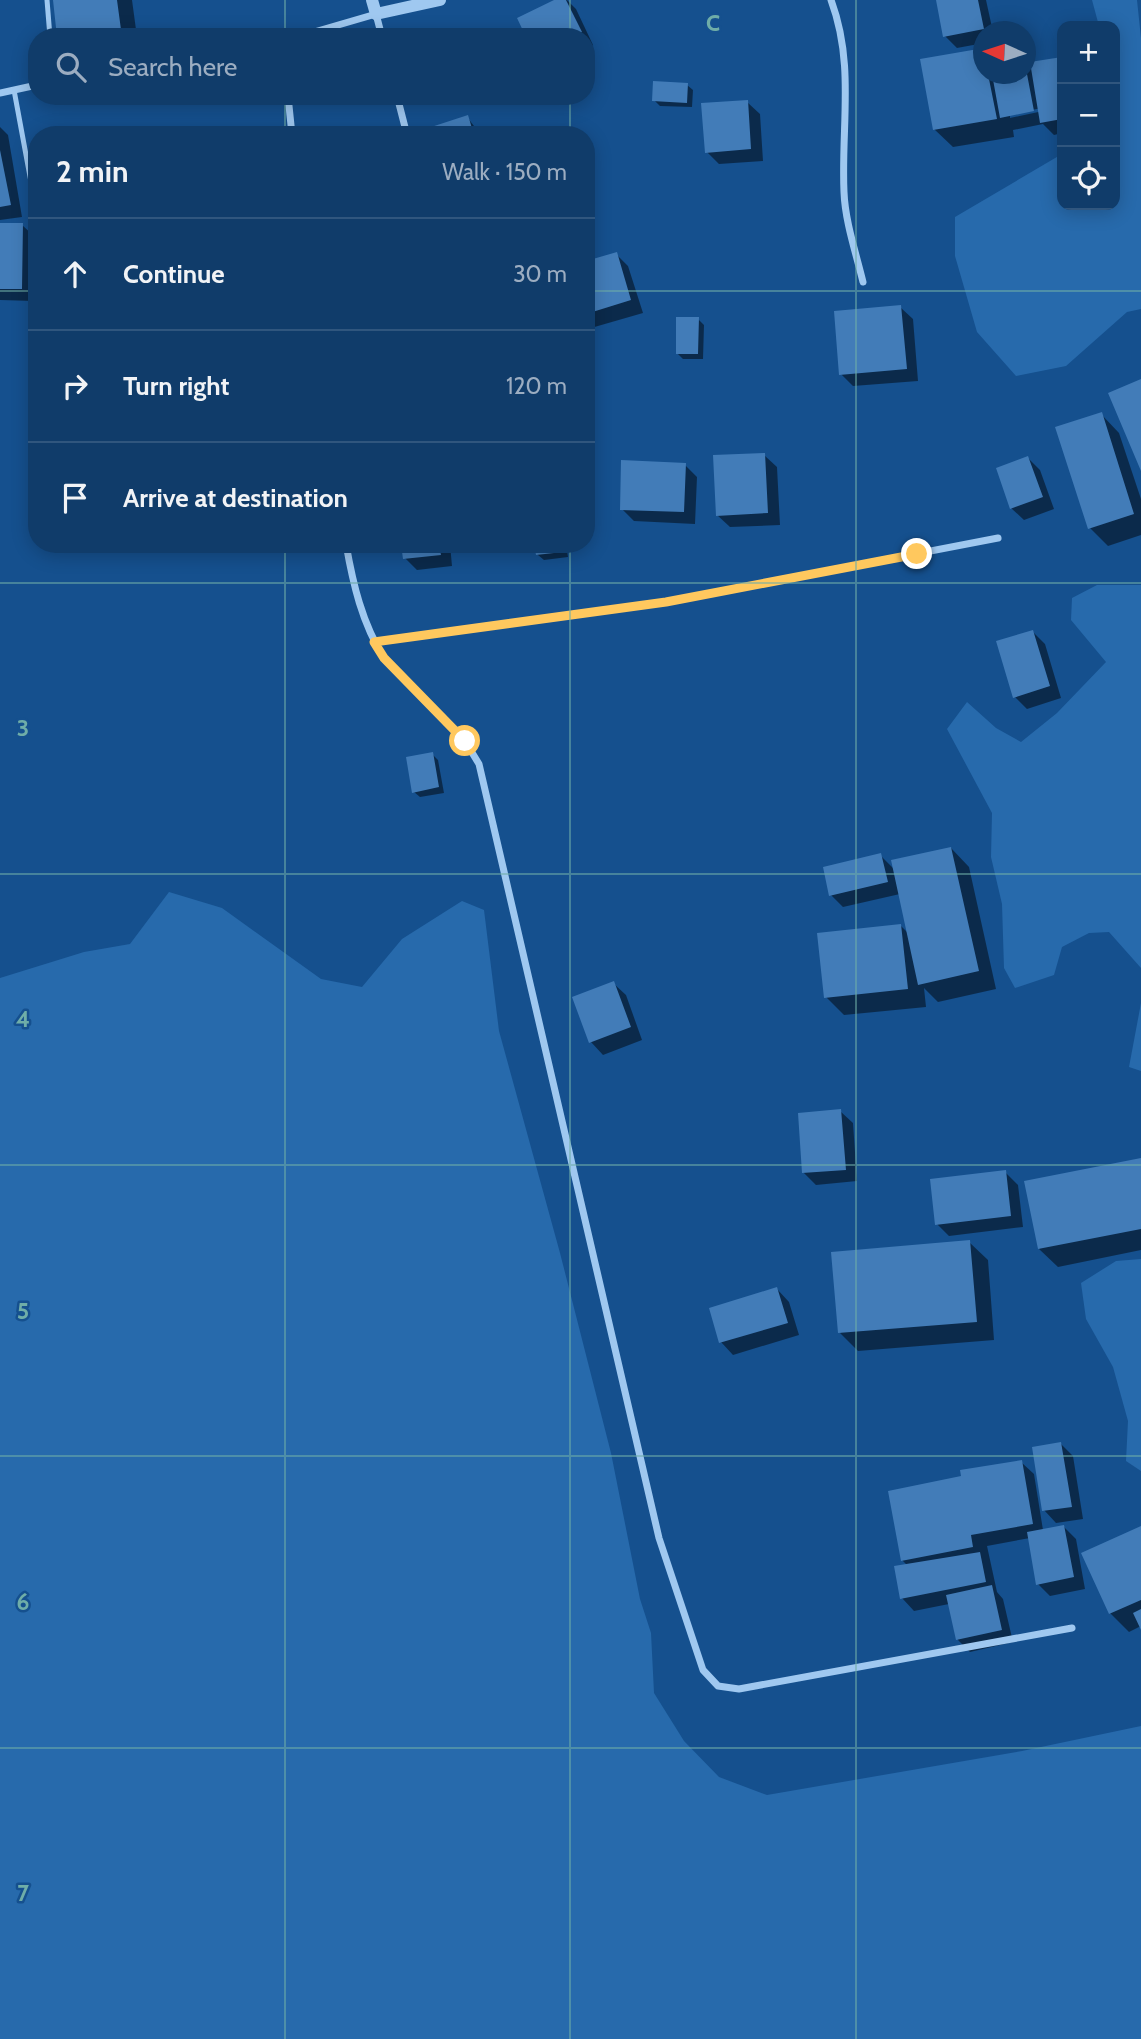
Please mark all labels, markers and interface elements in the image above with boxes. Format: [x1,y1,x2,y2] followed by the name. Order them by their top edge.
[706,9,720,37] text: C
[973,21,1036,84] north arrow
[1057,21,1120,210] map controls
[1057,21,1120,84] button: +
[28,28,595,105] search box
[52,48,90,86] icon: search
[108,51,237,83] text: Search here
[1057,84,1120,147] button: −
[1057,147,1120,210] button: locate
[56,153,128,190] text: 2 min
[442,158,567,186] text: Walk · 150 m
[56,255,94,293] icon: ahead
[123,258,225,290] text: Continue
[513,260,567,288] text: 30 m
[56,367,94,405] icon: right
[123,370,229,402] text: Turn right
[506,372,567,400] text: 120 m
[56,479,94,517] icon: arrive
[123,482,348,514] text: Arrive at destination
[901,538,932,569] route end
[17,714,29,742] text: 3
[449,725,480,756] route start
[16,1005,30,1033] text: 4
[17,1297,29,1325] text: 5
[17,1588,29,1616] text: 6
[17,1879,29,1907] text: 7

